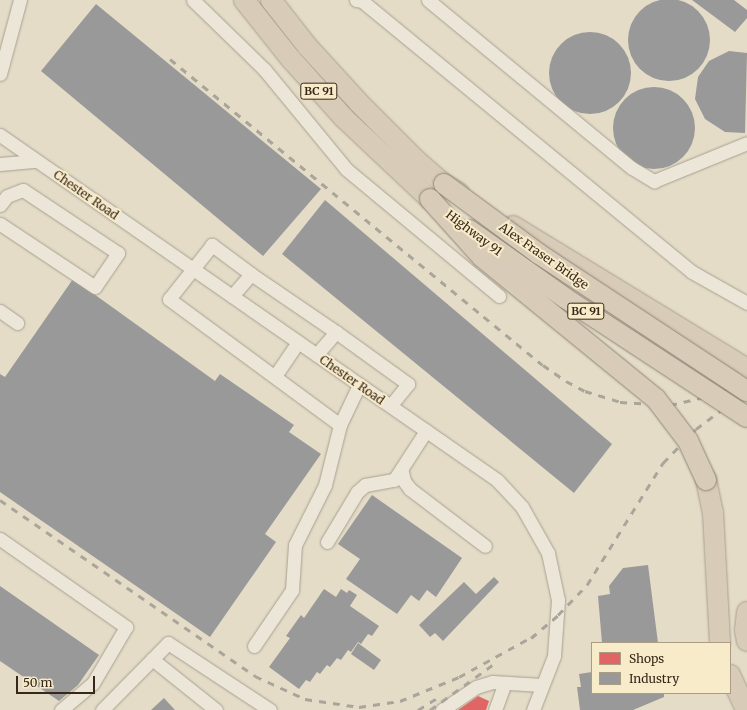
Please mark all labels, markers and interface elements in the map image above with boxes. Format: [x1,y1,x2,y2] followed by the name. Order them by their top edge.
[300,82,338,100] road number: BC 91
[51,167,121,223] street label: Chester Road
[443,207,505,259] street label: Highway 91
[497,220,591,292] street label: Alex Fraser Bridge
[567,302,605,320] road number: BC 91
[317,352,387,408] street label: Chester Road
[591,642,731,694] legend
[629,651,664,666] text: Shops
[18,668,97,694] scale bar
[629,671,679,686] text: Industry
[23,675,52,690] text: 50 m

